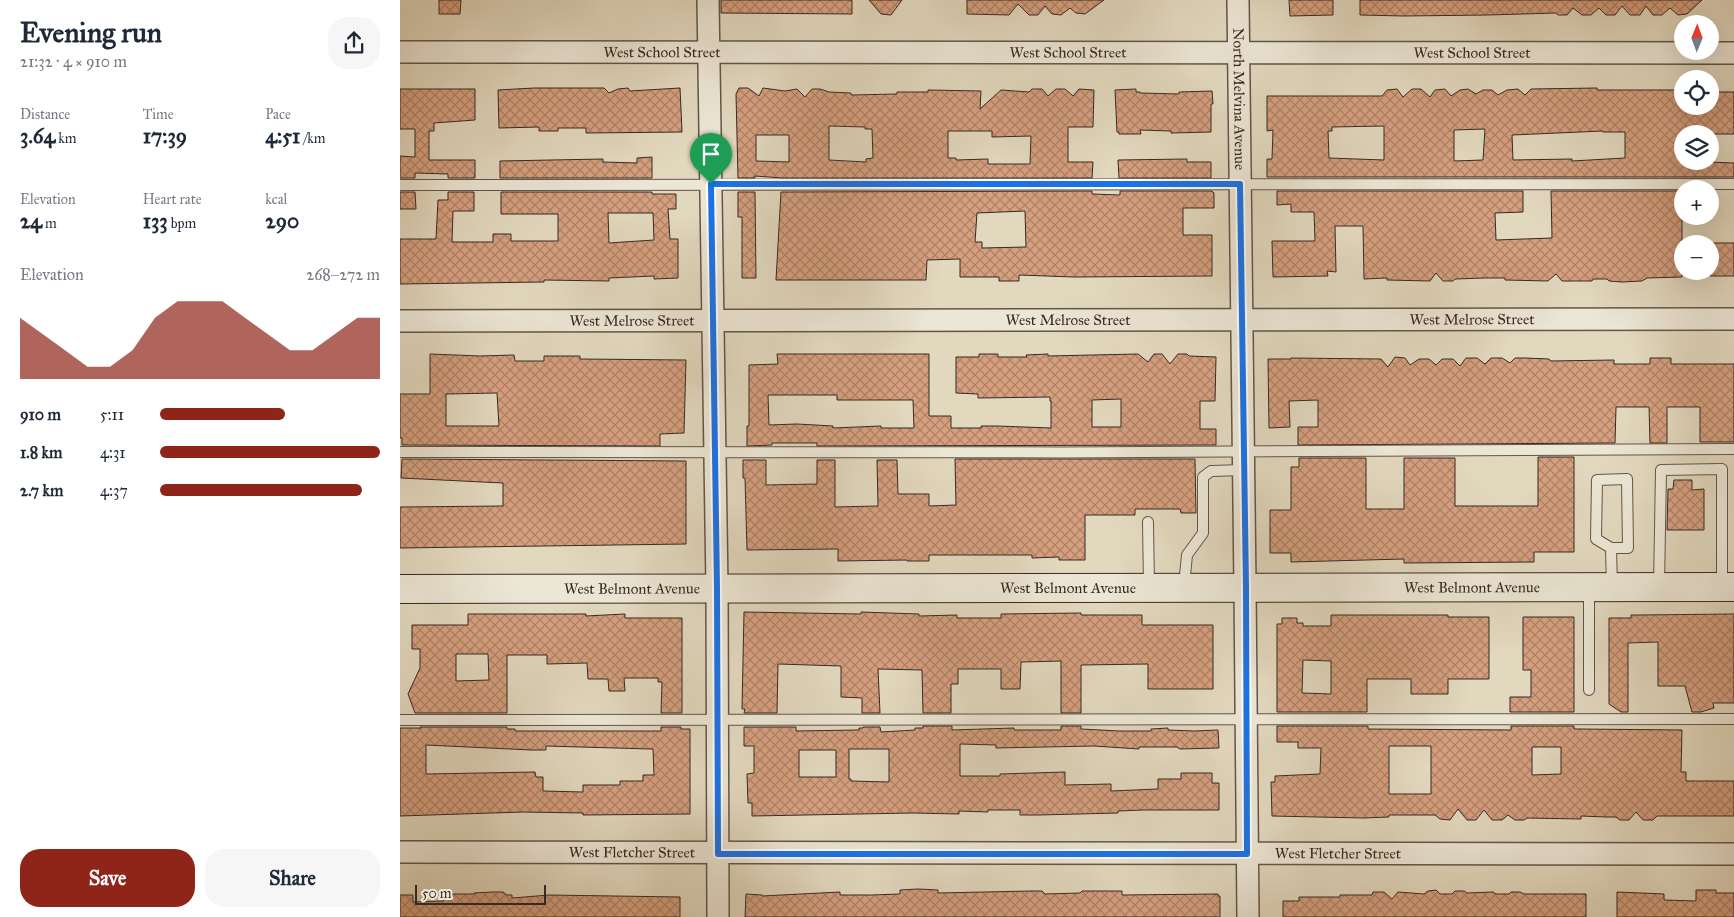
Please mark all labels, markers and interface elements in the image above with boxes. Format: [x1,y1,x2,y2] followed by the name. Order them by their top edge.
[20,15,162,50] text: Evening run
[1674,15,1719,60] north arrow
[1674,15,1719,280] map controls
[328,17,380,69] button: share
[1229,28,1249,170] street label: North Melvina Avenue
[603,43,721,61] street label: West School Street
[1009,43,1127,62] street label: West School Street
[1413,44,1531,62] street label: West School Street
[20,52,127,71] text: 21:32 · 4 × 910 m
[1674,70,1719,115] button: locate
[20,106,70,123] text: Distance
[143,106,174,123] text: Time
[265,106,291,123] text: Pace
[20,123,55,149] text: 3.64
[143,123,187,149] text: 17:39
[265,123,300,149] text: 4:51
[1674,125,1719,170] button: layers
[55,130,77,147] text: km
[300,130,325,147] text: /km
[690,133,732,184] pin
[697,140,725,168] icon: arrive
[1674,180,1719,225] button: +
[20,191,76,208] text: Elevation
[143,191,202,208] text: Heart rate
[265,191,287,208] text: kcal
[20,208,42,234] text: 24
[143,208,168,234] text: 133
[265,208,299,234] text: 290
[42,215,57,232] text: m
[168,215,196,232] text: bpm
[1674,235,1719,280] button: −
[20,265,84,284] text: Elevation
[306,265,380,284] text: 268–272 m
[1409,310,1535,328] street label: West Melrose Street
[1005,311,1131,329] street label: West Melrose Street
[569,312,695,330] street label: West Melrose Street
[20,405,61,424] text: 910 m
[100,405,124,424] text: 5:11
[20,443,62,462] text: 1.8 km
[100,443,126,462] text: 4:31
[20,481,63,500] text: 2.7 km
[100,481,128,500] text: 4:37
[1404,578,1540,596] street label: West Belmont Avenue
[1000,579,1136,597] street label: West Belmont Avenue
[564,580,700,598] street label: West Belmont Avenue
[569,843,696,861] street label: West Fletcher Street
[1275,844,1402,863] street label: West Fletcher Street
[20,849,195,907] button: Save
[205,849,380,907] button: Share
[415,882,546,905] scale bar
[422,885,451,902] text: 50 m

